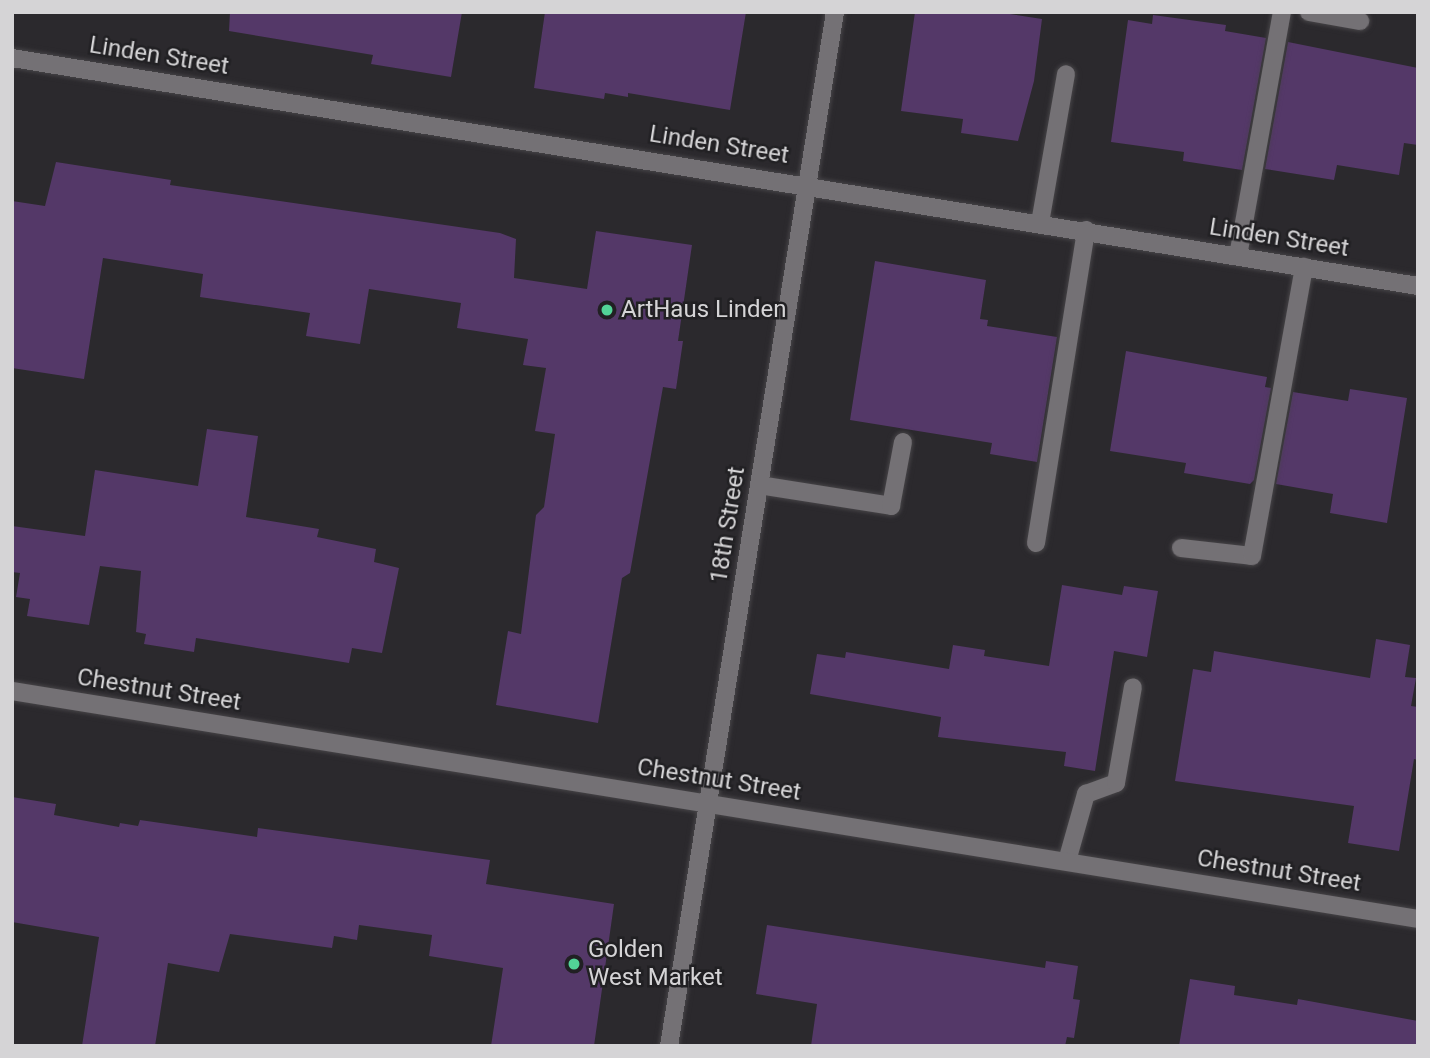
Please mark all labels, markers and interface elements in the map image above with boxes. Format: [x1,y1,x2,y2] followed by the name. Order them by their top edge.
[87,31,231,81] street label: Linden Street
[647,120,791,170] street label: Linden Street
[1207,213,1351,263] street label: Linden Street
[621,296,787,324] place label: ArtHaus Linden
[599,302,615,318] marker: ArtHaus Linden
[705,465,751,585] street label: 18th Street
[75,663,243,717] street label: Chestnut Street
[635,753,803,807] street label: Chestnut Street
[1195,844,1363,898] street label: Chestnut Street
[588,936,722,992] place label: Golden West Market
[566,956,582,972] marker: Golden West Market

